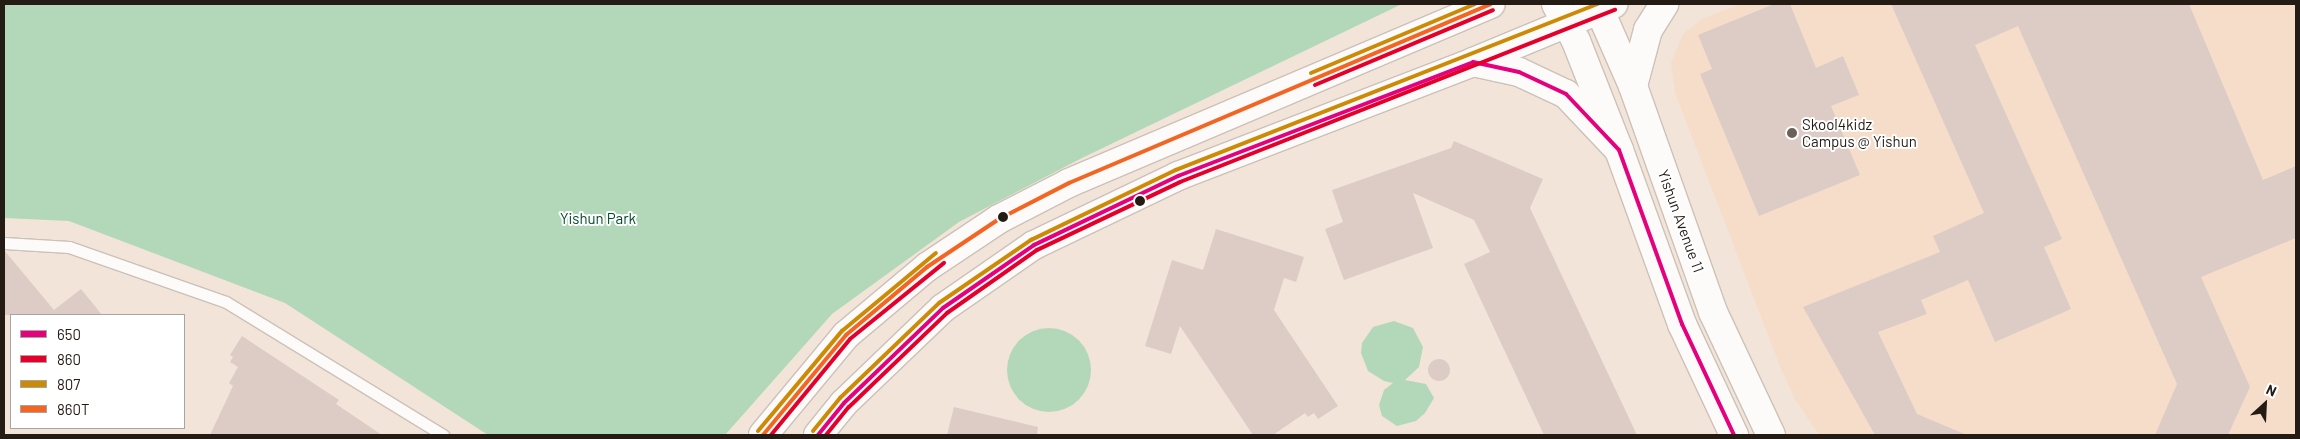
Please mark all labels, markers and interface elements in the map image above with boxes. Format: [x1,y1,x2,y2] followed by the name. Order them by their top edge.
[1802,115,1917,150] place label: Skool4kidz Campus @ Yishun
[1786,127,1798,139] marker: Skool4kidz Campus @ Yishun
[1654,167,1708,275] street label: Yishun Avenue 11
[1135,196,1145,206] unlabelled marker
[560,210,636,228] park label: Yishun Park
[998,212,1008,222] unlabelled marker
[10,314,185,429] legend
[57,325,81,343] text: 650
[57,350,81,368] text: 860
[57,375,80,393] text: 807
[2240,379,2290,429] north arrow
[2264,380,2279,400] text: N
[57,400,90,418] text: 860T

